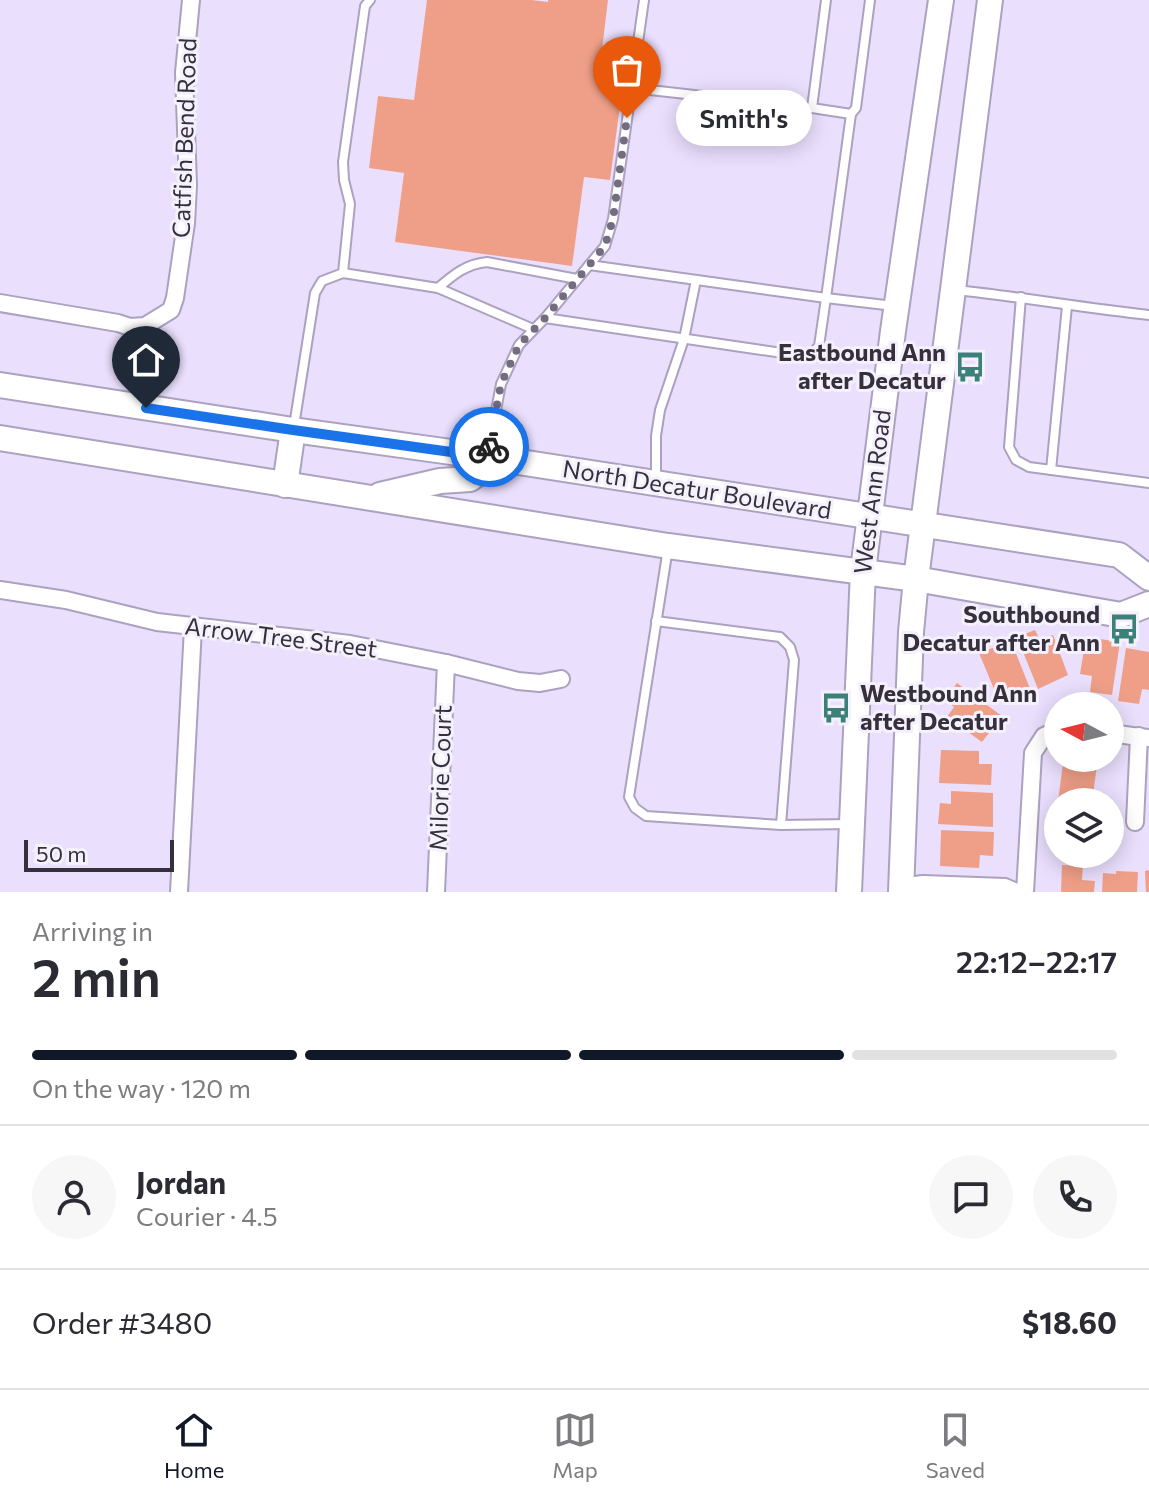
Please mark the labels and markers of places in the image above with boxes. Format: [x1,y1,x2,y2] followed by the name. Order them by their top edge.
[593,36,661,118] pin
[675,90,811,146] callout: Smith's
[112,326,180,408] pin
[778,337,946,394] place label: Eastbound Ann after Decatur
[953,350,987,384] bus stop icon: Eastbound Ann after Decatur
[903,599,1100,656] place label: Southbound Decatur after Ann
[1107,612,1141,646] bus stop icon: Southbound Decatur after Ann
[860,678,1037,735] place label: Westbound Ann after Decatur
[819,691,853,725] bus stop icon: Westbound Ann after Decatur

